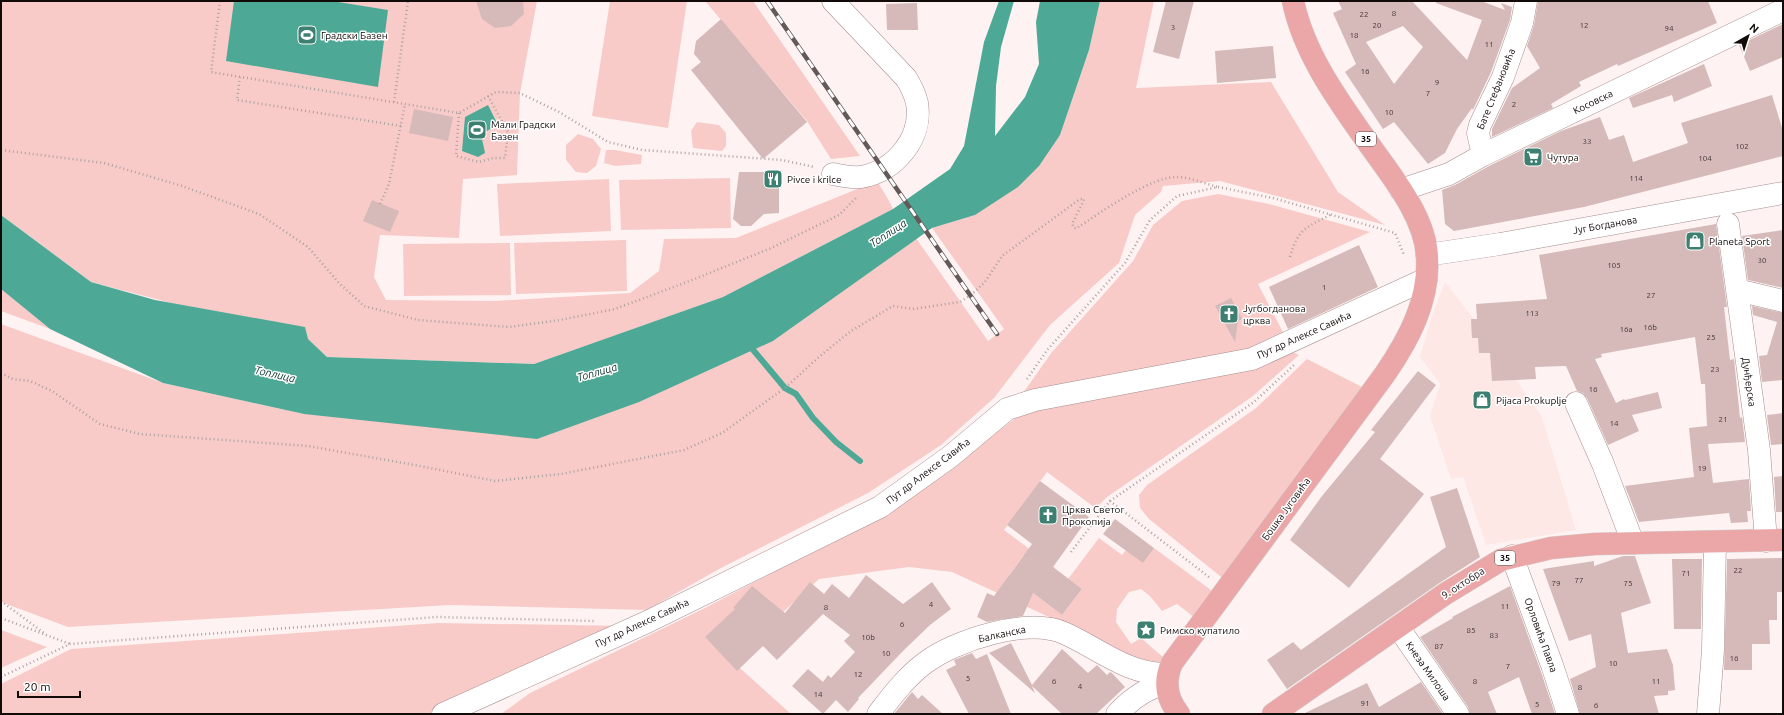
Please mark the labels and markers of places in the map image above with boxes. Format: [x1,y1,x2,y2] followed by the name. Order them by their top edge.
[296,24,318,46] sports icon: Градски Базен
[321,30,388,41] place label: Градски Базен
[466,119,488,141] sports icon: Мали Градски Базен
[491,119,556,142] place label: Мали Градски Базен
[1522,146,1544,168] supermarket icon: Чутура
[1547,152,1579,163] place label: Чутура
[762,168,784,190] restaurant icon: Pivce i krilce
[787,174,841,185] place label: Pivce i krilce
[1684,230,1706,252] shop icon: Planeta Sport
[1709,236,1770,247] place label: Planeta Sport
[1218,303,1240,325] church icon: Југбогданова црква
[1243,303,1306,326] place label: Југбогданова црква
[1471,389,1493,411] shop icon: Pijaca Prokuplje
[1496,395,1567,406] place label: Pijaca Prokuplje
[1037,504,1059,526] church icon: Црква Светог Прокопија
[1062,504,1124,527] place label: Црква Светог Прокопија
[1135,619,1157,641] place icon: Римско купатило
[1160,625,1240,636] place label: Римско купатило

